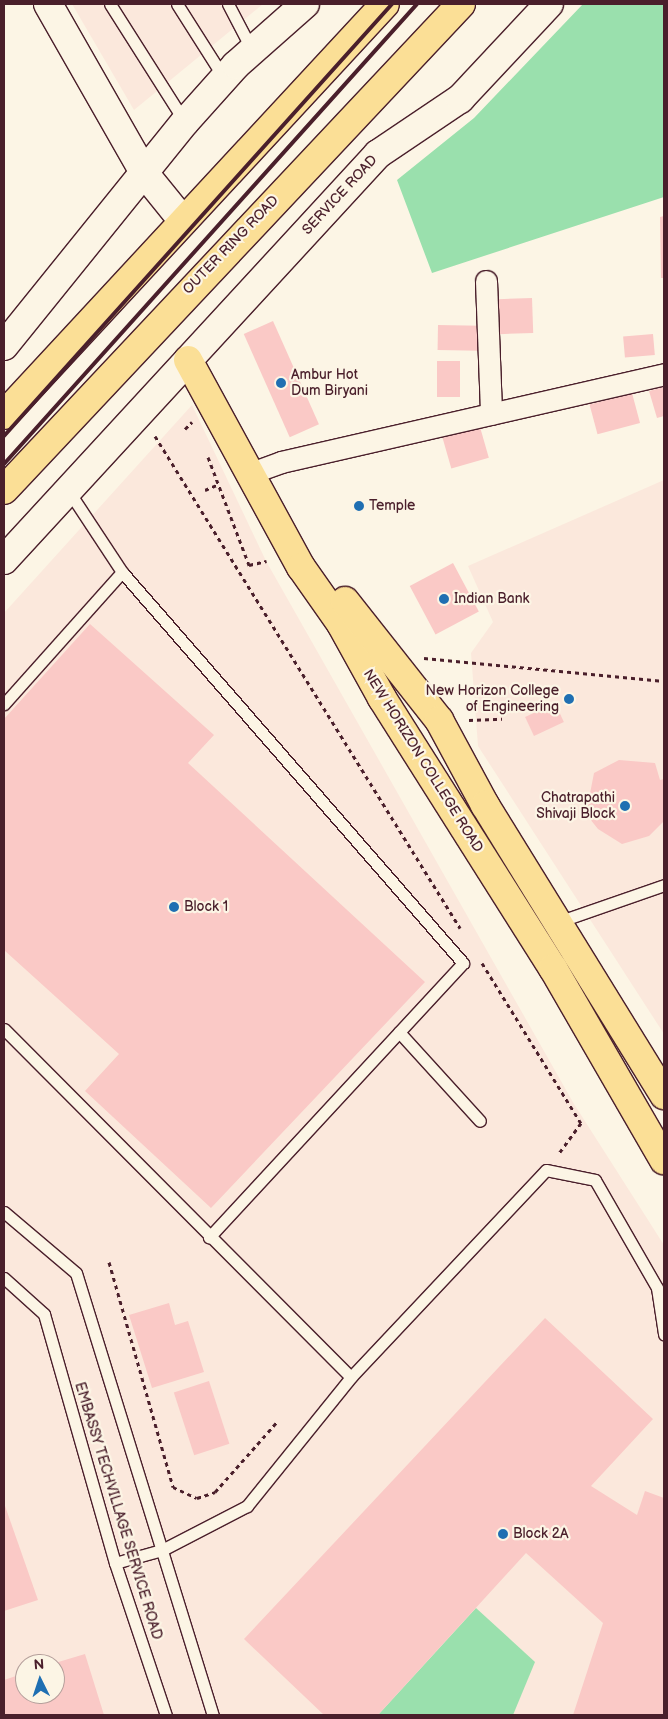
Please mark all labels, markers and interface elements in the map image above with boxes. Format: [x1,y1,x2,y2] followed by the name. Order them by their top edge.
[299,152,381,238] street label: SERVICE ROAD
[180,192,282,298] street label: OUTER RING ROAD
[291,367,368,400] place label: Ambur Hot Dum Biryani
[275,377,287,389] marker: Ambur Hot Dum Biryani
[369,498,415,514] place label: Temple
[353,500,365,512] marker: Temple
[454,591,529,607] place label: Indian Bank
[438,593,450,605] marker: Indian Bank
[360,666,486,856] street label: NEW HORIZON COLLEGE ROAD
[426,683,559,716] place label: New Horizon College of Engineering
[563,693,575,705] marker: New Horizon College of Engineering
[536,790,615,822] place label: Chatrapathi Shivaji Block
[619,800,631,812] marker: Chatrapathi Shivaji Block
[184,899,228,915] place label: Block 1
[168,901,180,913] marker: Block 1
[71,1380,165,1642] street label: EMBASSY TECHVILLAGE SERVICE ROAD
[513,1526,568,1542] place label: Block 2A
[497,1528,509,1540] marker: Block 2A
[15,1654,65,1704] north arrow
[33,1656,45,1673] text: N

